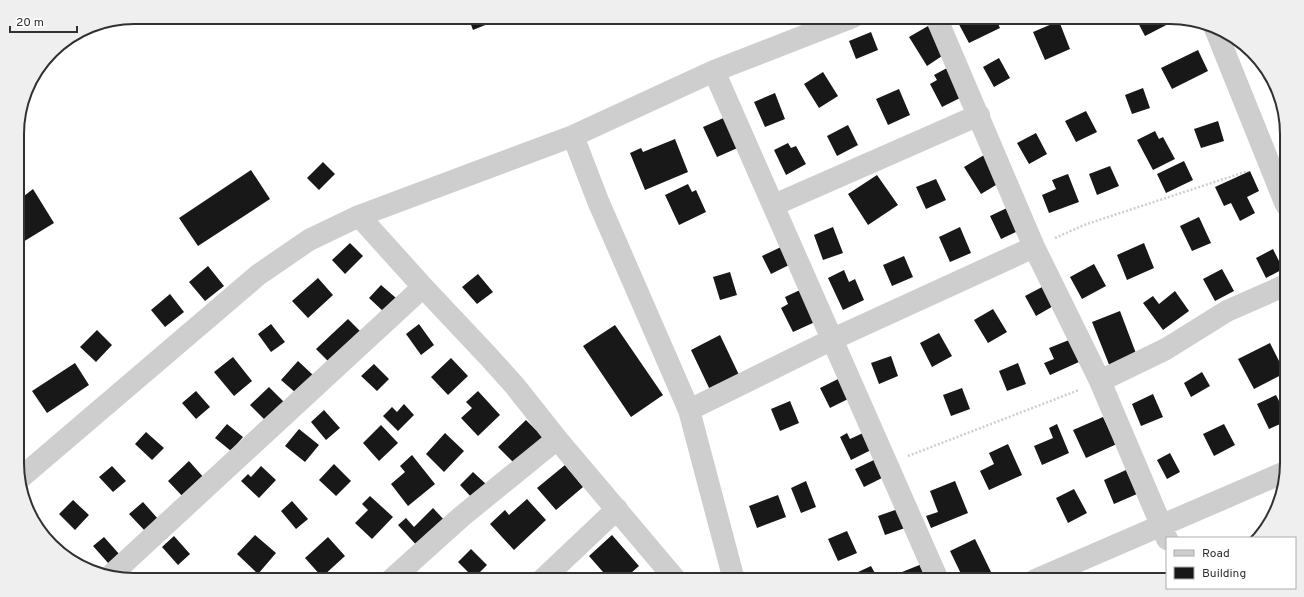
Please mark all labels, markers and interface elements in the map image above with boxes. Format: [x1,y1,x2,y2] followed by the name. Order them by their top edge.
[10,8,77,34] scale bar
[16,15,44,31] text: 20 m
[1166,537,1296,589] legend
[1202,546,1230,562] text: Road
[1202,566,1246,582] text: Building

